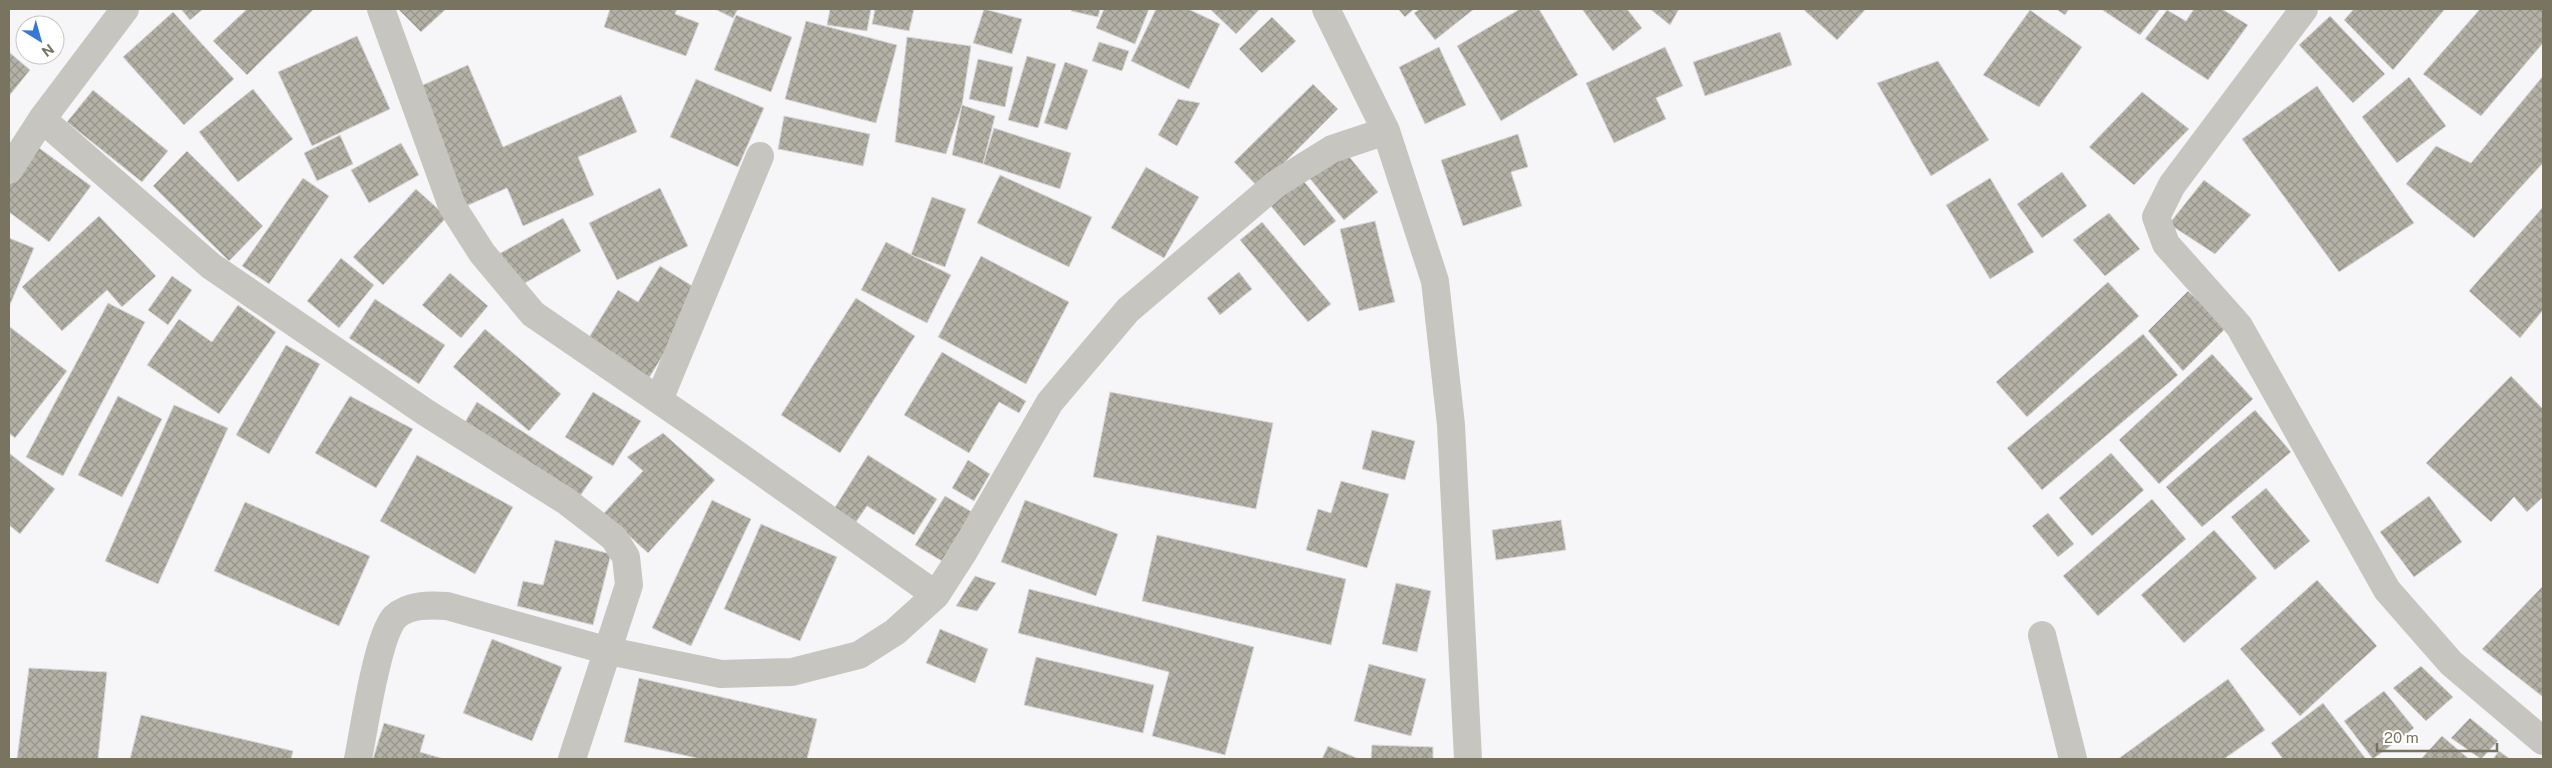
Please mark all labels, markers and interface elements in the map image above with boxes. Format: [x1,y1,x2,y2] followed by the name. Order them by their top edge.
[15,15,65,65] north arrow
[39,41,57,60] text: N
[2377,720,2497,752] scale bar
[2384,729,2419,746] text: 20 m

